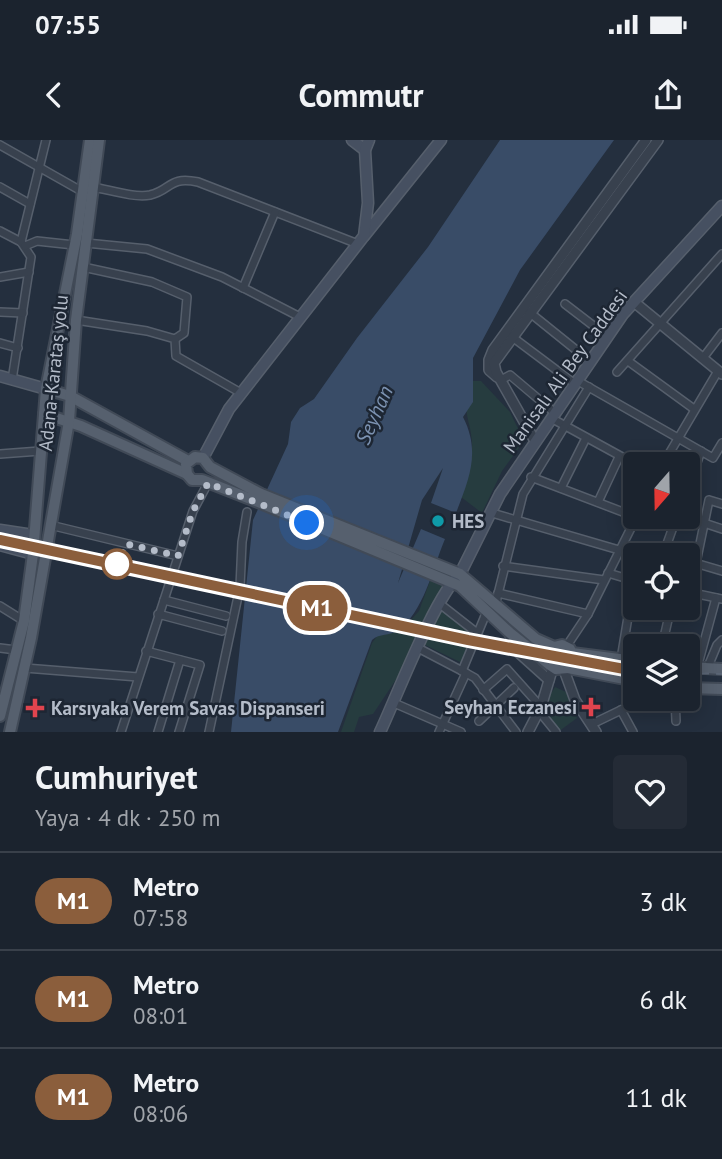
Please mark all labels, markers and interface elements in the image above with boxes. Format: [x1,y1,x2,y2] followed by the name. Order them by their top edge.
[35,8,101,41] text: 07:55
[298,74,424,116] text: Commutr
[35,76,73,114] icon: back
[649,76,687,114] icon: share
[498,285,632,457] street label: Manisalı Ali Bey Caddesi
[33,294,73,452] street label: Adana-Karataş yolu
[349,381,399,449] water label: Seyhan
[623,452,700,528] north arrow
[623,452,700,711] map controls
[289,505,324,540] your location
[452,509,484,533] place label: HES
[430,513,446,529] marker: HES
[623,543,700,620] button: locate
[102,549,132,579] unlabelled marker
[286,585,348,631] line badge: M1
[301,592,333,623] text: M1
[623,634,700,711] button: layers
[444,695,577,719] place label: Seyhan Eczanesi
[51,696,325,720] place label: Karsıyaka Verem Savas Dispanseri
[25,698,45,718] marker: Karsıyaka Verem Savas Dispanseri
[583,699,599,715] marker: Seyhan Eczanesi
[35,755,197,798] text: Cumhuriyet
[613,755,687,829] button: heart
[35,803,220,832] text: Yaya · 4 dk · 250 m
[133,870,199,903] text: Metro
[57,885,90,916] text: M1
[639,885,687,918] text: 3 dk
[133,903,188,932] text: 07:58
[133,968,199,1001] text: Metro
[57,983,90,1014] text: M1
[639,983,687,1016] text: 6 dk
[133,1001,188,1030] text: 08:01
[133,1066,199,1099] text: Metro
[57,1081,90,1112] text: M1
[625,1081,687,1114] text: 11 dk
[133,1099,188,1128] text: 08:06

